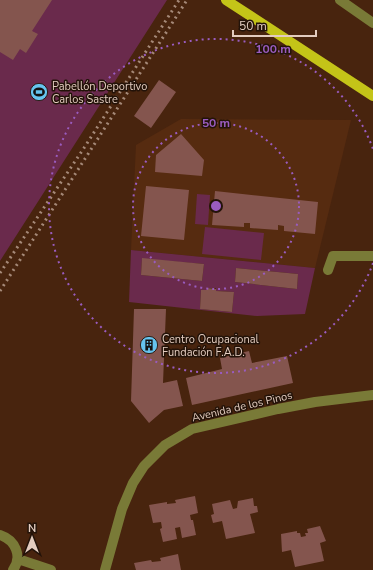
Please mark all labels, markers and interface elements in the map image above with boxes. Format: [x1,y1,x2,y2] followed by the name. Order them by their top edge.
[233,12,316,38] scale bar
[239,18,267,34] text: 50 m
[255,41,291,57] text: 100 m
[52,79,147,107] place label: Pabellón Deportivo Carlos Sastre
[29,82,49,102] sports icon: Pabellón Deportivo Carlos Sastre
[202,115,230,131] text: 50 m
[209,199,223,213] centre of rings
[162,332,260,360] place label: Centro Ocupacional Fundación F.A.D.
[139,335,159,355] building icon: Centro Ocupacional Fundación F.A.D.
[190,388,294,425] street label: Avenida de los Pinos
[12,518,52,558] north arrow
[28,521,36,536] text: N

